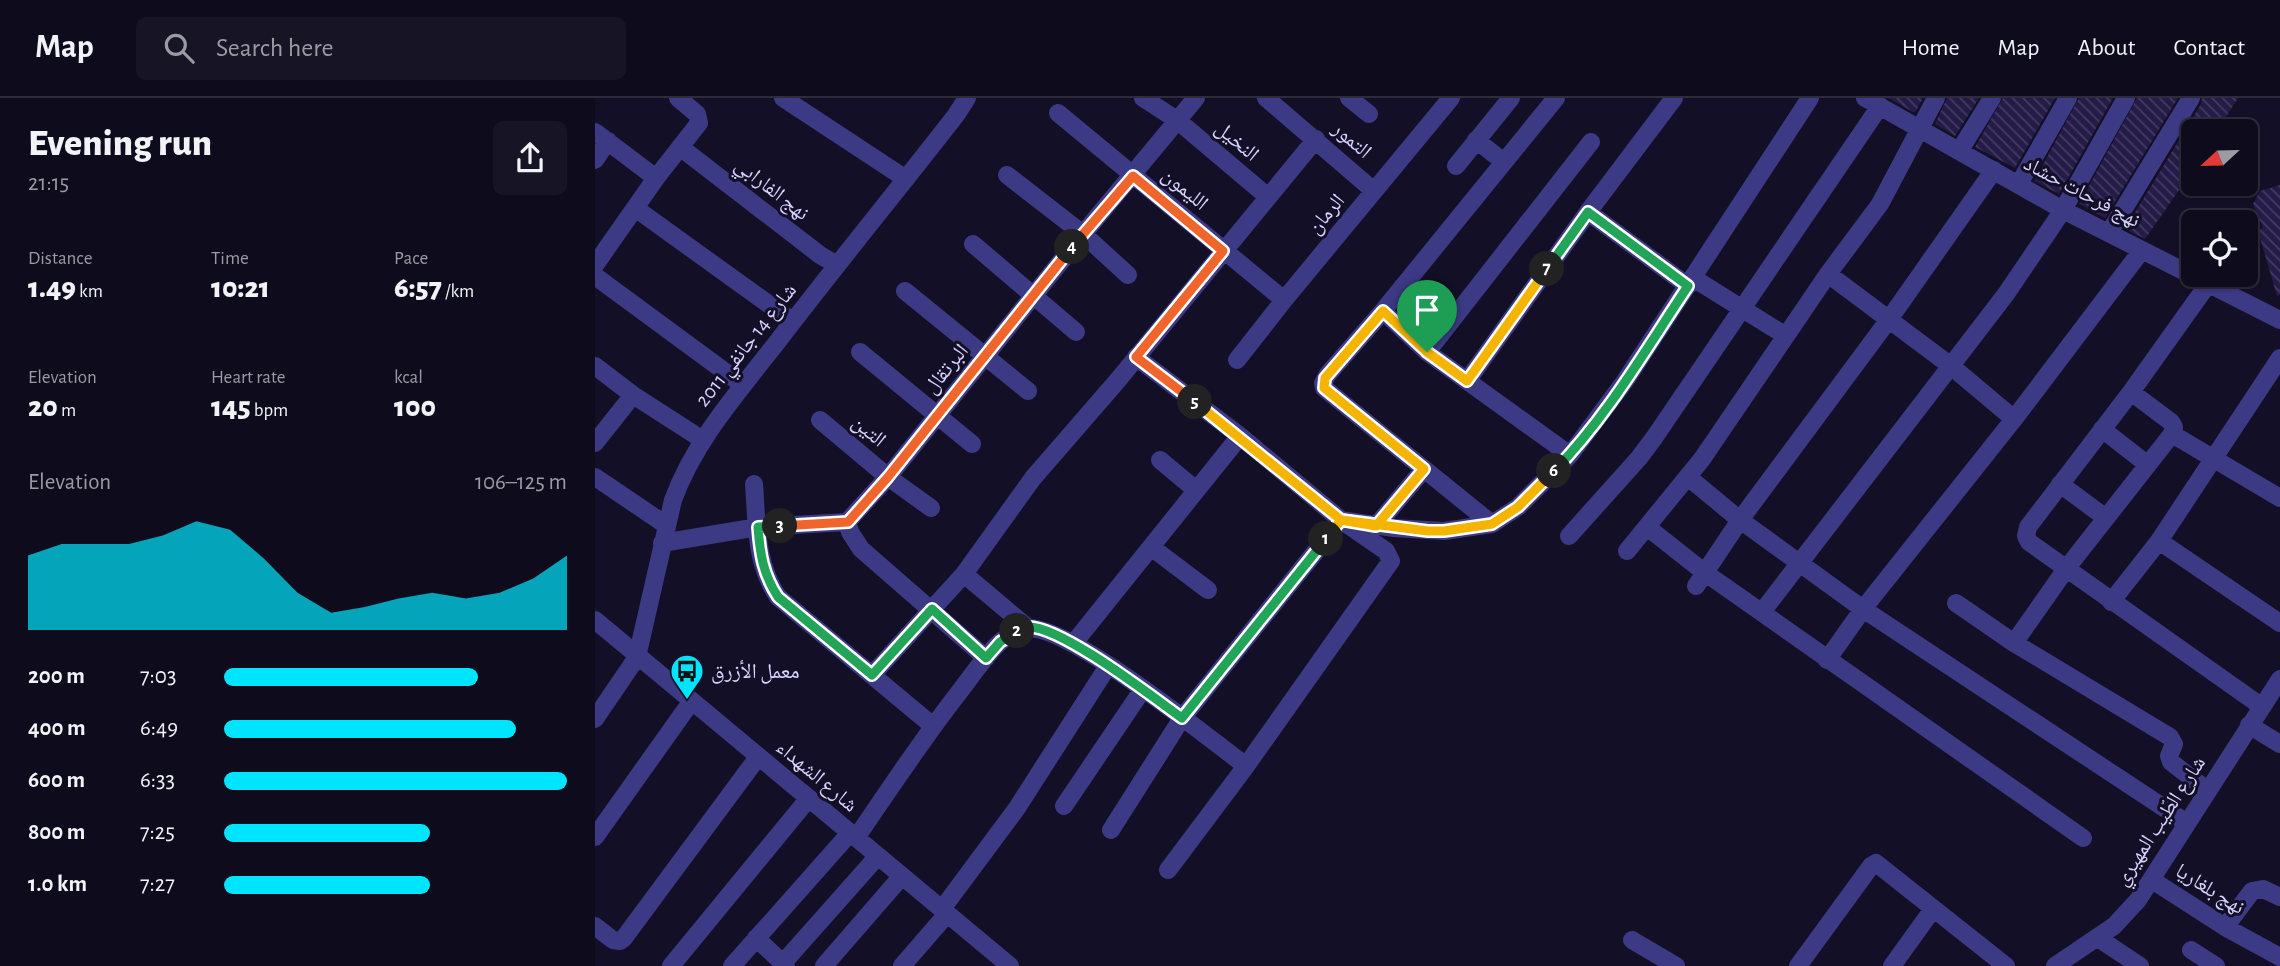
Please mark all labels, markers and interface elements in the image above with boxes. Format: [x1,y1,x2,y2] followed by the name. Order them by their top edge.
[136,17,626,80] search box
[160,29,198,67] icon: search
[35,31,94,64] text: Map
[216,35,334,61] text: Search here
[1902,36,1960,60] text: Home
[1998,36,2040,60] text: Map
[2078,36,2135,60] text: About
[2173,36,2245,60] text: Contact
[1210,117,1263,166] street label: النخيل
[1328,117,1375,162] street label: التمور
[2181,119,2257,196] north arrow
[2181,119,2258,287] map controls
[493,121,567,195] button: share
[28,125,212,163] text: Evening run
[2020,153,2144,233] street label: نهج فرحات حشاد
[728,154,813,228] street label: نهج الفارابي
[1157,164,1212,215] street label: الليمون
[28,172,69,195] text: 21:15
[1303,190,1349,239] street label: الرمان
[2181,210,2258,287] button: locate
[1055,230,1089,264] pin: 4
[1067,237,1076,256] text: 4
[28,249,92,268] text: Distance
[211,249,249,268] text: Time
[394,249,428,268] text: Pace
[1529,252,1565,286] pin: 7
[1542,259,1551,278] text: 7
[28,273,76,303] text: 1.49
[211,273,270,303] text: 10:21
[394,273,442,303] text: 6:57
[692,280,805,414] street label: شارع 14 جانفي 2011
[1397,280,1457,352] pin
[76,282,103,301] text: km
[442,282,474,301] text: /km
[1408,291,1446,329] icon: arrive
[920,340,973,398] street label: البرتقال
[28,368,97,387] text: Elevation
[211,368,286,387] text: Heart rate
[394,368,423,387] text: kcal
[1177,384,1213,420] pin: 5
[28,392,58,422] text: 20
[211,392,251,422] text: 145
[394,392,436,422] text: 100
[1190,392,1199,411] text: 5
[58,401,76,420] text: m
[251,401,288,420] text: bpm
[847,411,890,452] street label: التين
[1537,454,1571,488] pin: 6
[1549,461,1558,480] text: 6
[28,471,111,494] text: Elevation
[475,471,567,494] text: 106–125 m
[763,508,797,544] pin: 3
[775,516,784,535] text: 3
[1309,522,1343,556] pin: 1
[1322,529,1329,548] text: 1
[999,614,1035,648] pin: 2
[1012,621,1021,640] text: 2
[668,652,706,701] bus stop icon: معمل الأزرق
[711,660,800,684] place label: معمل الأزرق
[28,665,85,688] text: 200 m
[140,665,176,688] text: 7:03
[28,717,86,740] text: 400 m
[140,717,178,740] text: 6:49
[771,736,862,817] street label: شارع الشهداء
[2111,753,2214,892] street label: شارع الطّيب المهيري
[28,769,85,792] text: 600 m
[140,769,175,792] text: 6:33
[28,821,85,844] text: 800 m
[140,821,175,844] text: 7:25
[2171,860,2248,920] street label: نهج بلغاريا
[28,873,87,896] text: 1.0 km
[140,873,175,896] text: 7:27

